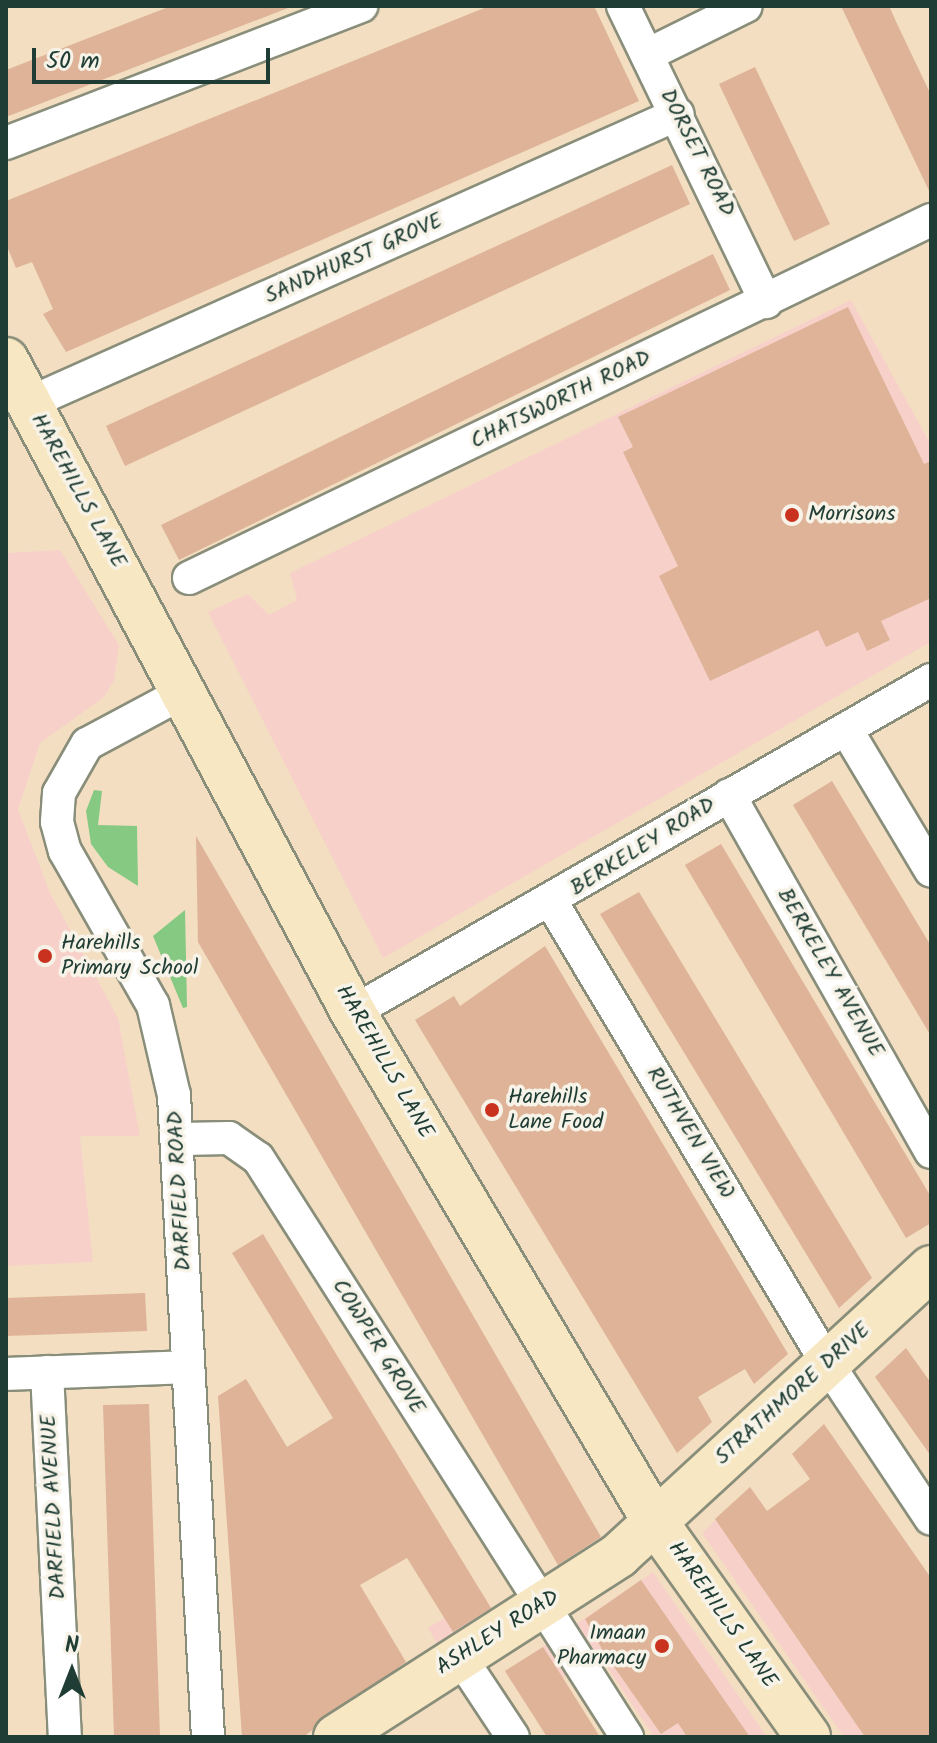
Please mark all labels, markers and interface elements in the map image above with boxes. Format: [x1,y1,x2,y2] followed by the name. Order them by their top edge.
[36,32,274,82] scale bar
[46,42,100,81] text: 50 m
[654,85,740,221] street label: DORSET ROAD
[261,208,447,310] street label: SANDHURST GROVE
[466,345,656,455] street label: CHATSWORTH ROAD
[25,409,131,573] street label: HAREHILLS LANE
[808,502,896,528] place label: Morrisons
[783,506,801,524] marker: Morrisons
[566,792,720,902] street label: BERKELEY ROAD
[771,884,889,1062] street label: BERKELEY AVENUE
[61,930,198,982] place label: Harehills Primary School
[36,947,54,965] marker: Harehills Primary School
[329,980,439,1144] street label: HAREHILLS LANE
[640,1062,740,1204] street label: RUTHVEN VIEW
[508,1084,603,1136] place label: Harehills Lane Food
[483,1101,501,1119] marker: Harehills Lane Food
[163,1110,197,1272] street label: DARFIELD ROAD
[326,1274,430,1420] street label: COWPER GROVE
[710,1317,876,1471] street label: STRATHMORE DRIVE
[36,1414,72,1600] street label: DARFIELD AVENUE
[662,1537,782,1693] street label: HAREHILLS LANE
[432,1585,564,1681] street label: ASHLEY ROAD
[557,1620,646,1672] place label: Imaan Pharmacy
[65,1629,79,1664] text: N
[32,1631,112,1711] north arrow
[653,1637,671,1655] marker: Imaan Pharmacy

